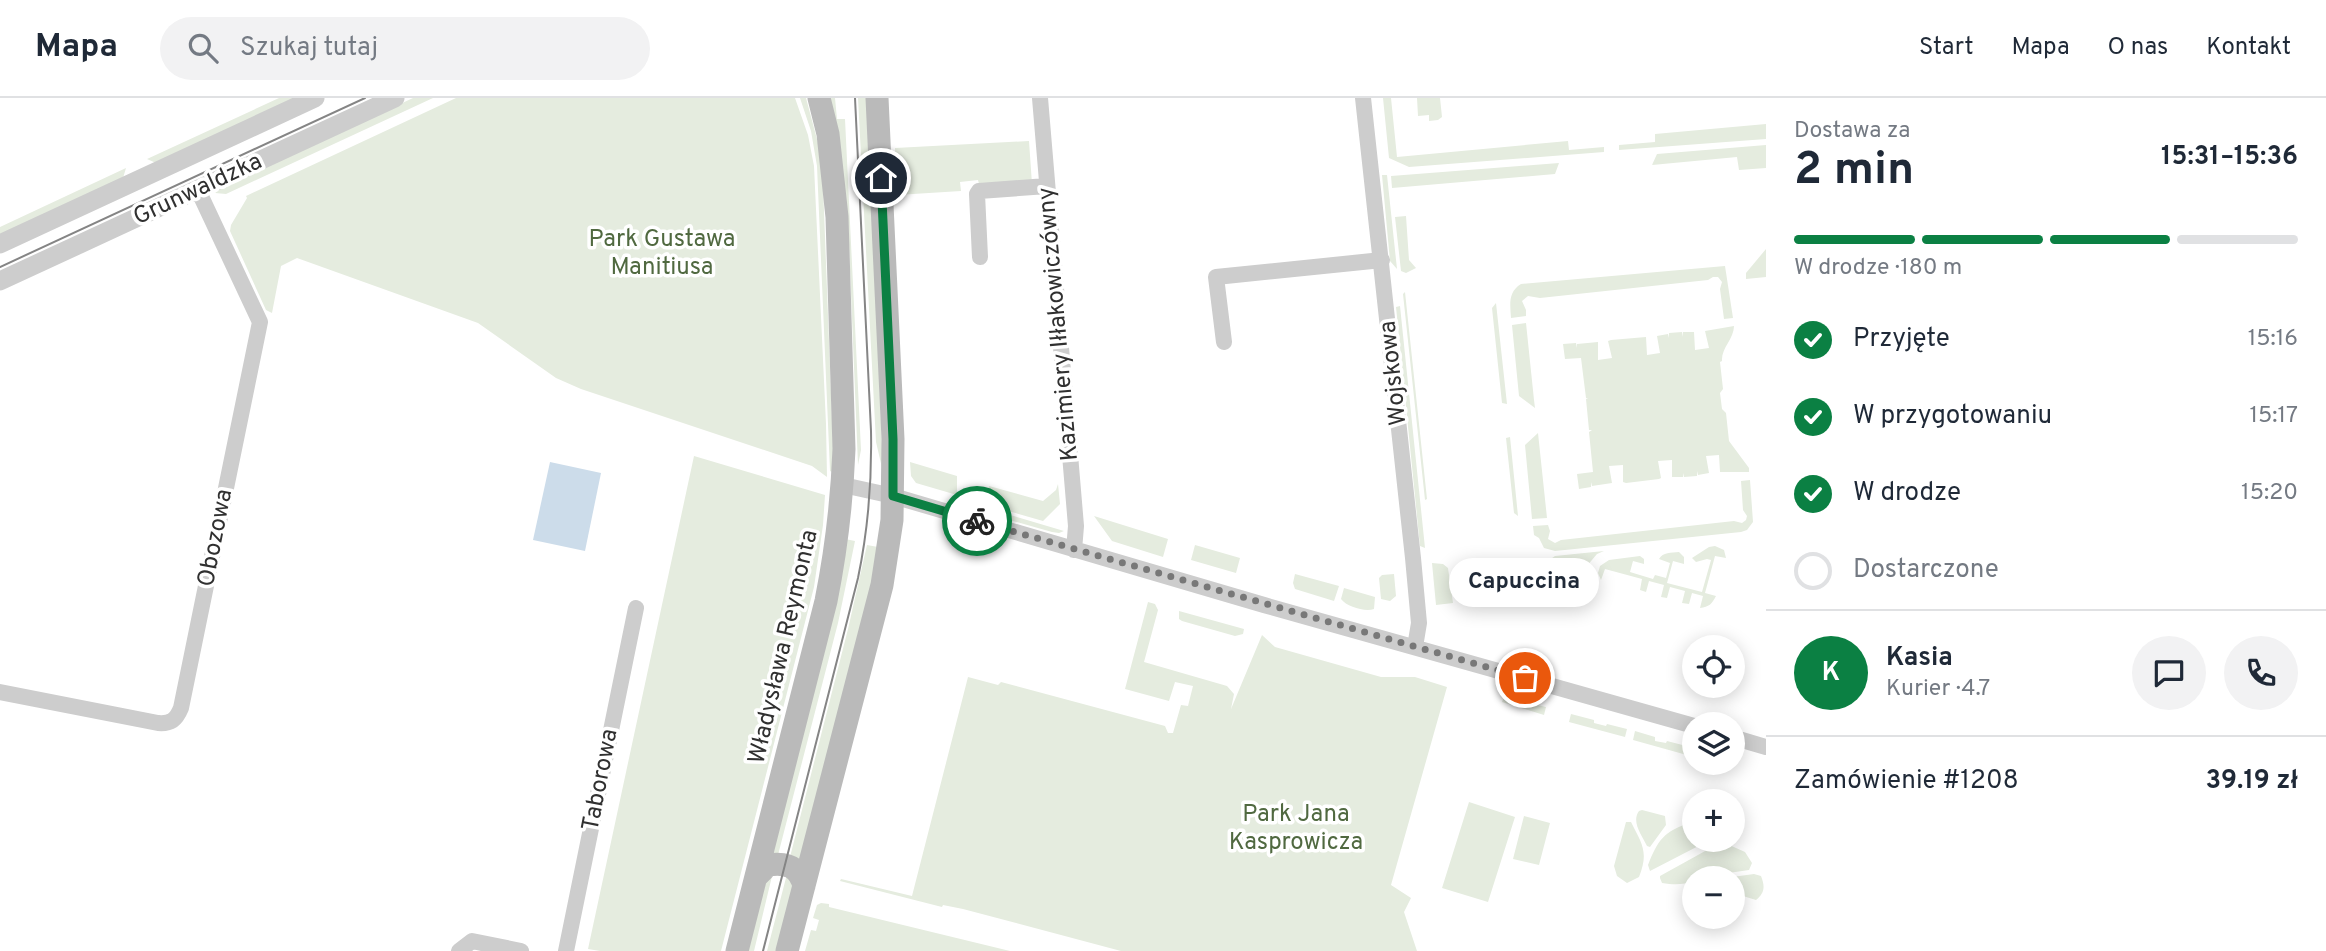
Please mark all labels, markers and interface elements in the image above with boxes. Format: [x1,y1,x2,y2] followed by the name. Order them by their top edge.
[160,17,650,80] search box
[35,27,118,69] text: Mapa
[184,29,222,67] icon: search
[240,32,378,65] text: Szukaj tutaj
[1919,33,1974,63] text: Start
[2012,33,2070,63] text: Mapa
[2108,33,2168,63] text: O nas
[2206,33,2291,63] text: Kontakt
[1794,117,1910,146] text: Dostawa za
[2161,141,2298,174] text: 15:31–15:36
[1794,142,1914,201] text: 2 min
[129,147,267,233] street label: Grunwaldzka
[851,148,911,208] pin
[862,159,900,197] icon: home
[1032,186,1086,462] street label: Kazimiery Iłłakowiczówny
[589,225,735,283] park label: Park Gustawa Manitiusa
[1794,254,1962,283] text: W drodze · 180 m
[1374,319,1414,427] street label: Wojskowa
[1794,321,1832,359] icon: check
[1853,323,1950,356] text: Przyjęte
[2248,325,2298,354] text: 15:16
[1794,398,1832,436] icon: check
[1853,400,2052,433] text: W przygotowaniu
[2249,402,2298,431] text: 15:17
[1794,475,1832,513] icon: check
[1853,477,1961,510] text: W drodze
[2241,479,2298,508] text: 15:20
[192,486,240,590] street label: Obozowa
[942,486,1012,556] courier
[958,502,996,540] icon: bike
[742,527,826,767] street label: Władysława Reymonta
[1853,554,1999,587] text: Dostarczone
[1450,559,1600,608] callout: Capuccina
[1468,568,1580,597] text: Capuccina
[1682,635,1745,929] map controls
[1682,635,1745,698] button: locate
[2132,636,2206,710] button: chat
[2224,636,2298,710] button: phone
[1886,642,1953,675] text: Kasia
[1495,648,1555,708] pin
[1822,657,1840,690] text: K
[1506,659,1544,697] icon: bag
[1886,675,1990,704] text: Kurier · 4.7
[1682,712,1745,775] button: layers
[576,726,626,834] street label: Taborowa
[1794,765,2019,798] text: Zamówienie #1208
[2206,765,2298,798] text: 39.19 zł
[1682,789,1745,852] button: +
[1229,800,1363,858] park label: Park Jana Kasprowicza
[1682,866,1745,929] button: −

